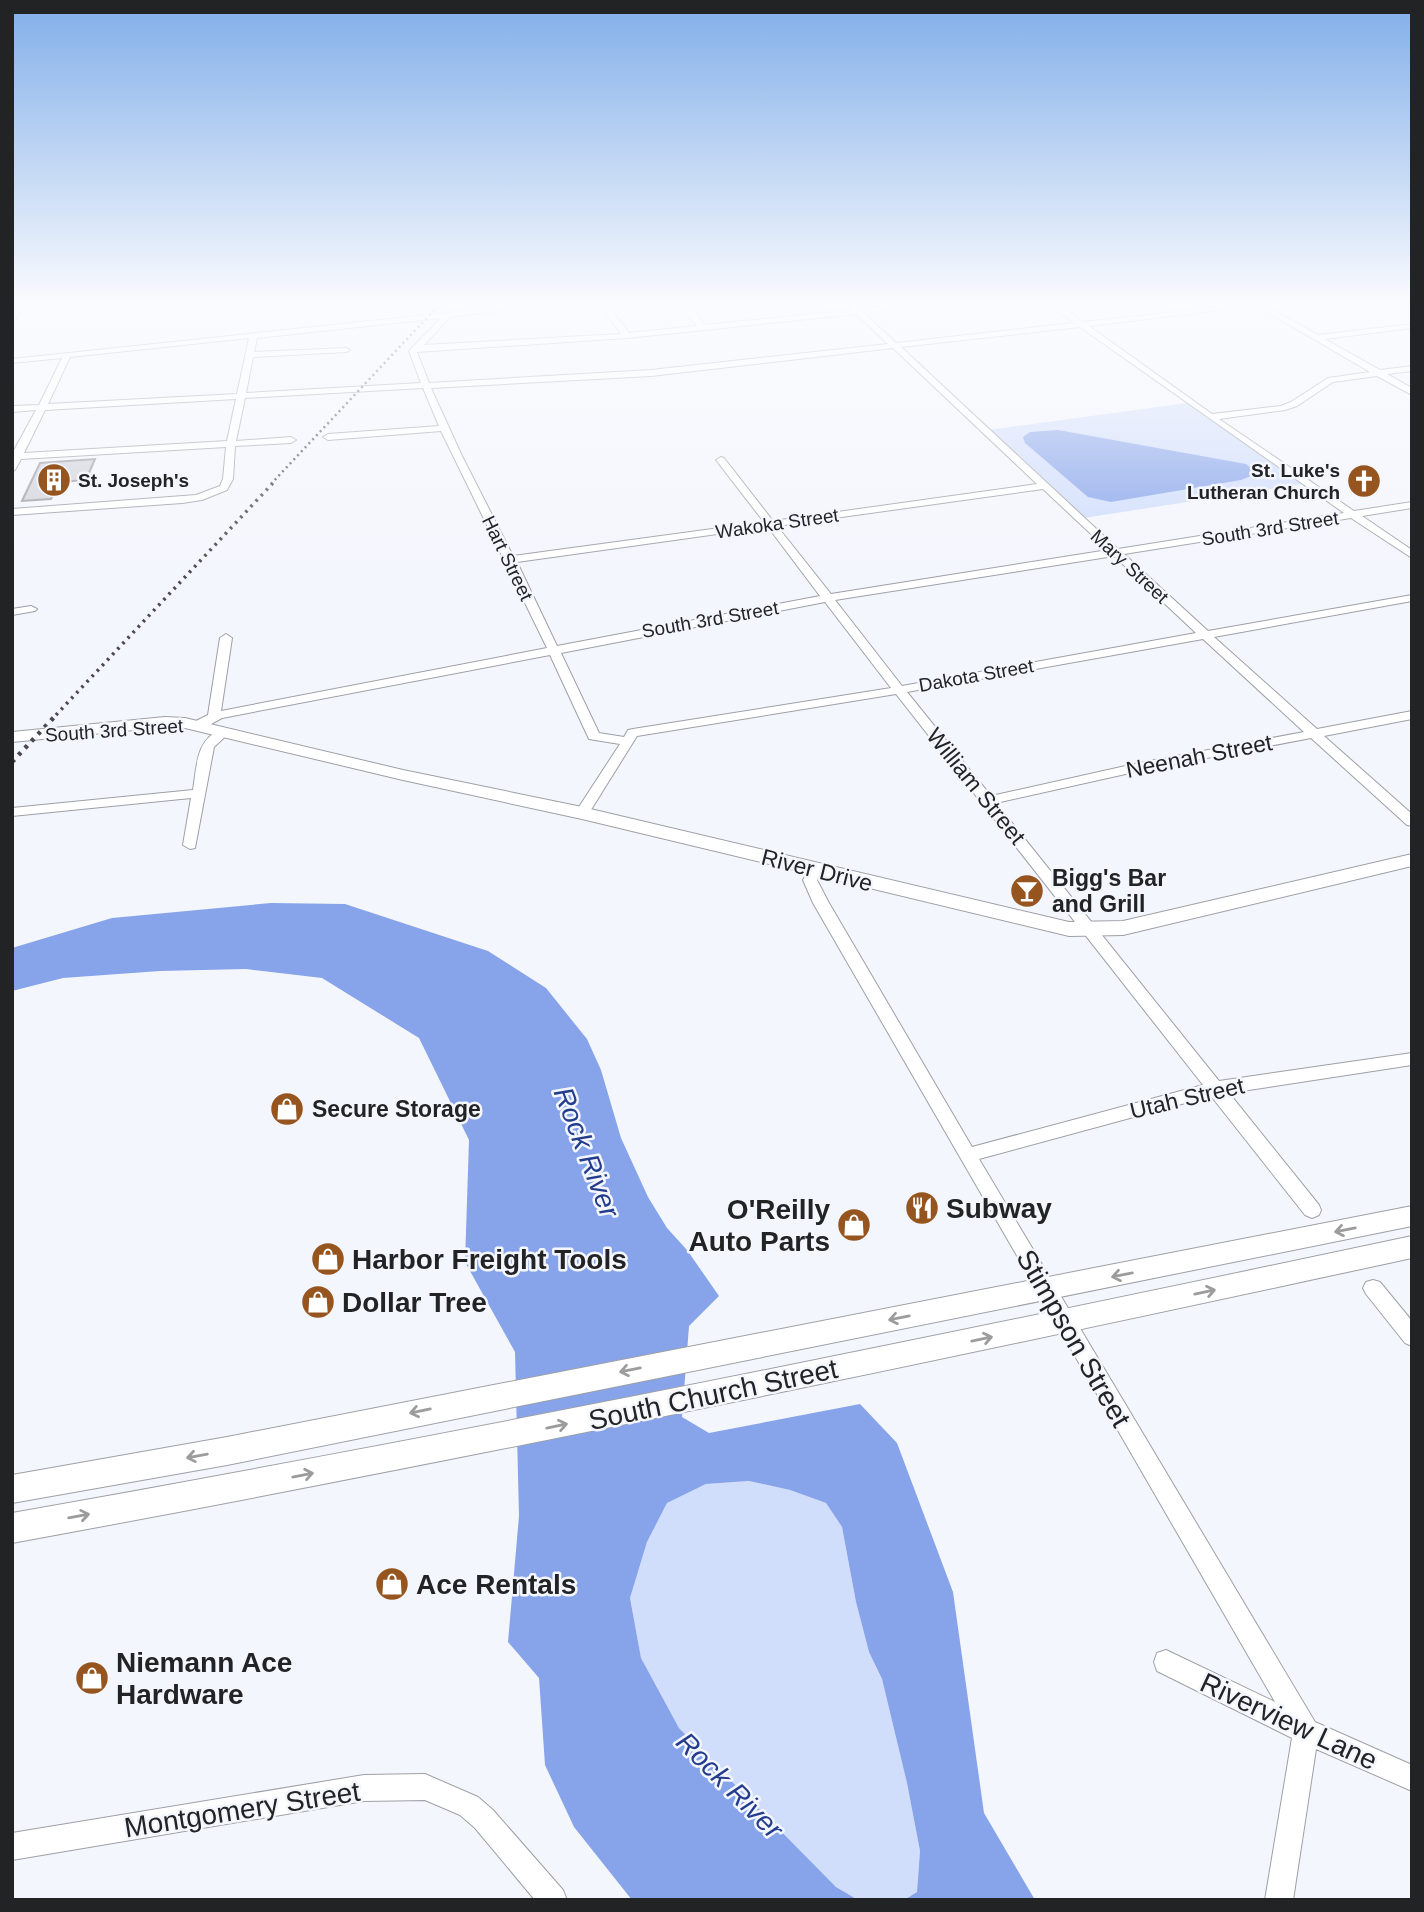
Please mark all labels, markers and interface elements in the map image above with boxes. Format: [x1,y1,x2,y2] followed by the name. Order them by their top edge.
[1187,460,1340,503] place label: St. Luke's Lutheran Church
[35,461,73,499] building icon: St. Joseph's
[1345,462,1383,500] church icon: St. Luke's Lutheran Church
[78,470,189,491] place label: St. Joseph's
[714,504,841,543] street label: Wakoka Street
[1200,507,1341,550] street label: South 3rd Street
[478,512,537,605] street label: Hart Street
[1087,525,1173,608] street label: Mary Street
[640,597,781,642] street label: South 3rd Street
[917,655,1036,696] street label: Dakota Street
[44,715,184,746] street label: South 3rd Street
[921,723,1031,850] street label: William Street
[1124,729,1275,783] street label: Neenah Street
[759,844,875,896] street label: River Drive
[1052,865,1166,917] place label: Bigg's Bar and Grill
[1008,872,1046,910] bar icon: Bigg's Bar and Grill
[1127,1072,1247,1124] street label: Utah Street
[548,1083,626,1223] water label: Rock River
[268,1090,306,1128] shop icon: Secure Storage
[312,1096,481,1122] place label: Secure Storage
[903,1189,941,1227] restaurant icon: Subway
[946,1193,1052,1224] place label: Subway
[688,1194,830,1257] place label: O'Reilly Auto Parts
[835,1206,873,1244] shop icon: O'Reilly Auto Parts
[1334,1224,1357,1237] one-way arrow
[309,1240,347,1278] shop icon: Harbor Freight Tools
[352,1244,627,1275] place label: Harbor Freight Tools
[1010,1244,1137,1432] street label: Stimpson Street
[1111,1269,1134,1283] one-way arrow
[299,1283,337,1321] shop icon: Dollar Tree
[1193,1284,1216,1298] one-way arrow
[342,1287,487,1318] place label: Dollar Tree
[888,1312,911,1326] one-way arrow
[970,1331,993,1345] one-way arrow
[586,1353,841,1436] street label: South Church Street
[619,1363,642,1377] one-way arrow
[409,1405,432,1419] one-way arrow
[545,1418,568,1432] one-way arrow
[186,1450,209,1463] one-way arrow
[291,1467,314,1481] one-way arrow
[68,1509,90,1522] one-way arrow
[373,1565,411,1603] shop icon: Ace Rentals
[416,1569,576,1600] place label: Ace Rentals
[116,1647,292,1710] place label: Niemann Ace Hardware
[73,1659,111,1697] shop icon: Niemann Ace Hardware
[1195,1667,1382,1776] street label: Riverview Lane
[670,1726,790,1846] water label: Rock River
[122,1776,362,1843] street label: Montgomery Street

